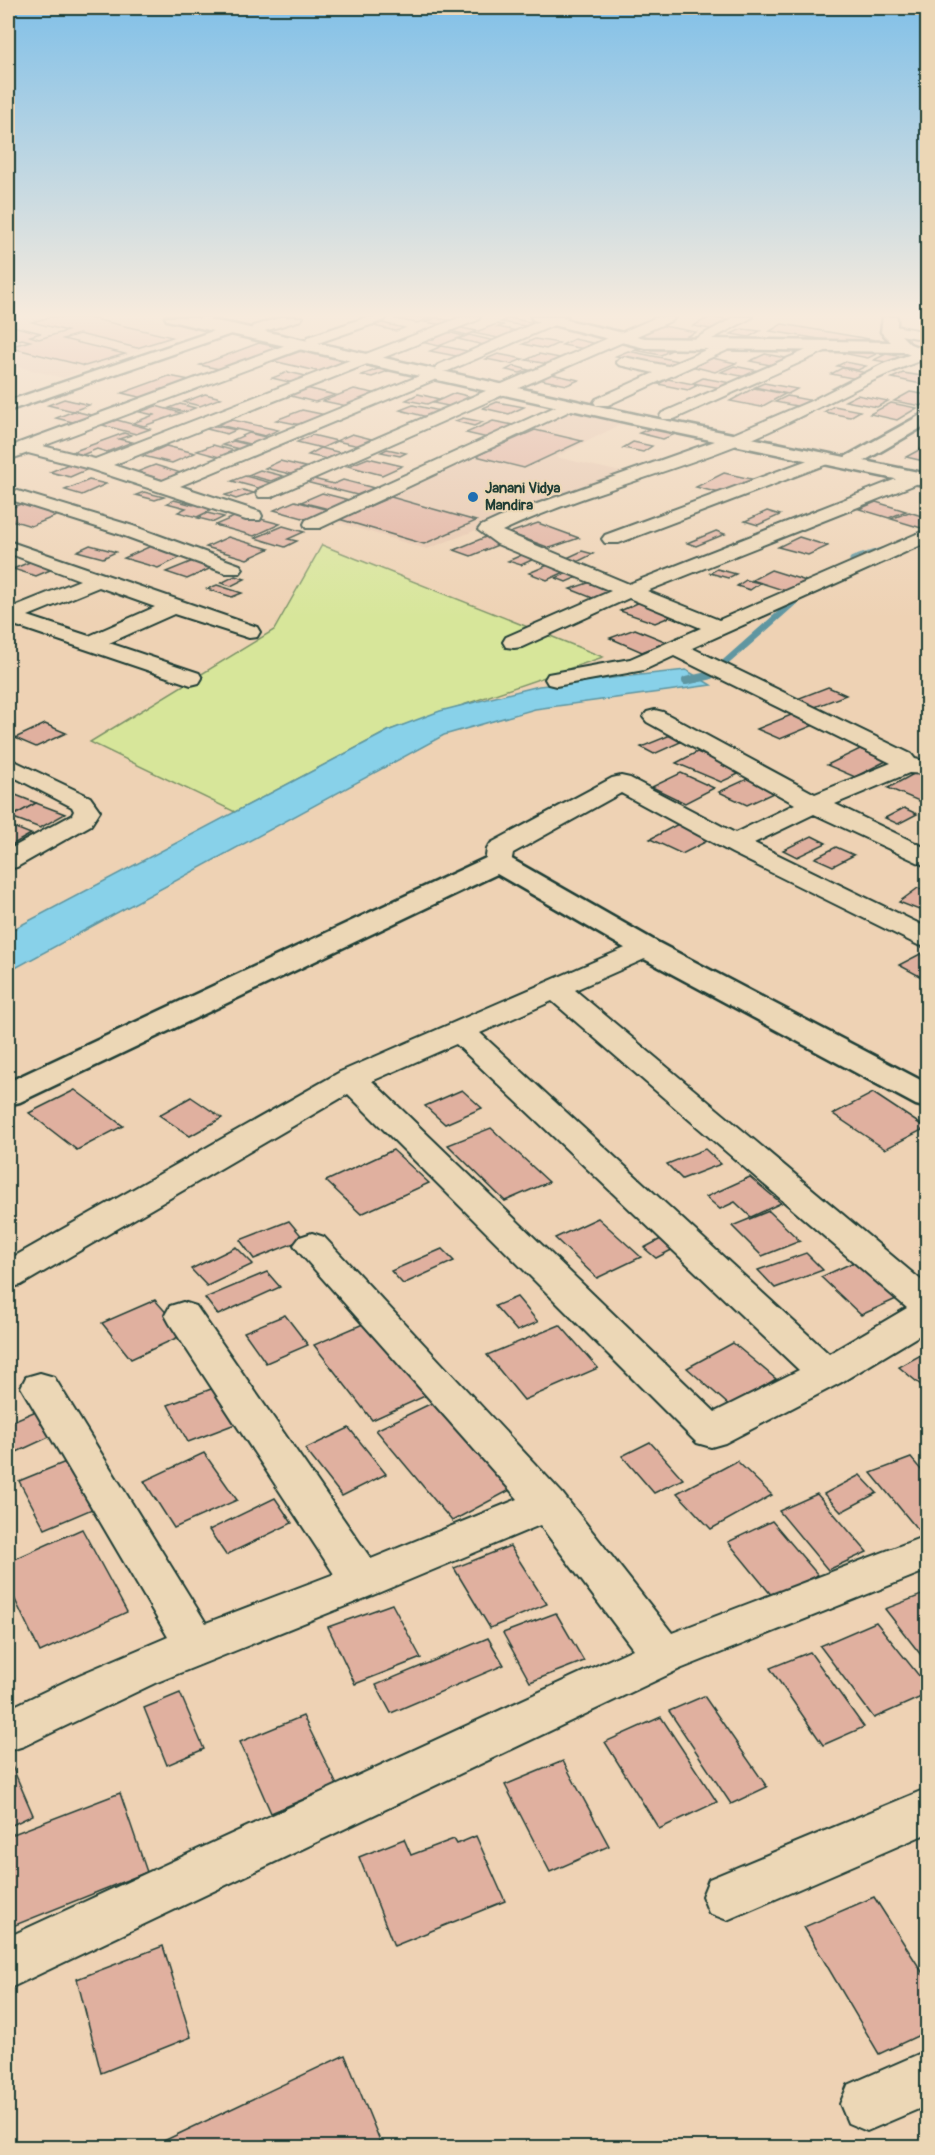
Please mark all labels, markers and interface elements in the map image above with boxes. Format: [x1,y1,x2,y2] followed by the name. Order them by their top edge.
[485,479,561,515] place label: Janani Vidya Mandira
[466,490,480,504] marker: Janani Vidya Mandira

